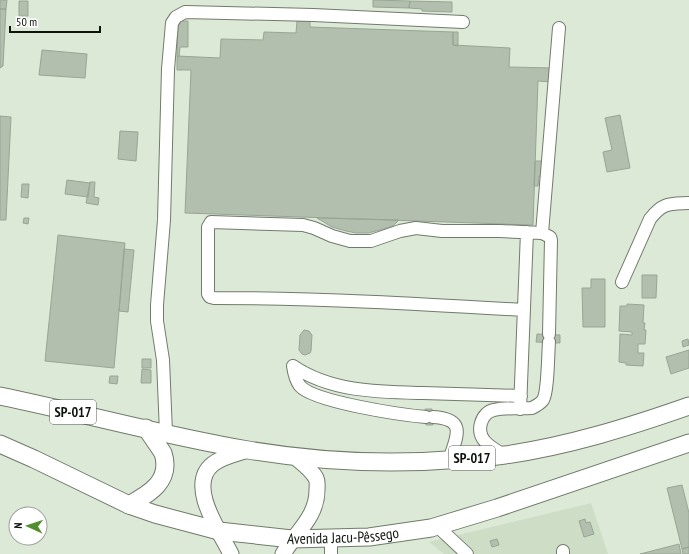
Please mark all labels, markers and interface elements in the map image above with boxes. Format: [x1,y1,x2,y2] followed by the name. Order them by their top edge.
[10,8,100,34] scale bar
[16,14,37,29] text: 50 m
[50,400,96,424] road number: SP-017
[449,446,495,470] road number: SP-017
[8,506,48,546] north arrow
[11,522,25,529] text: N
[286,523,400,548] street label: Avenida Jacu-Pêssego

